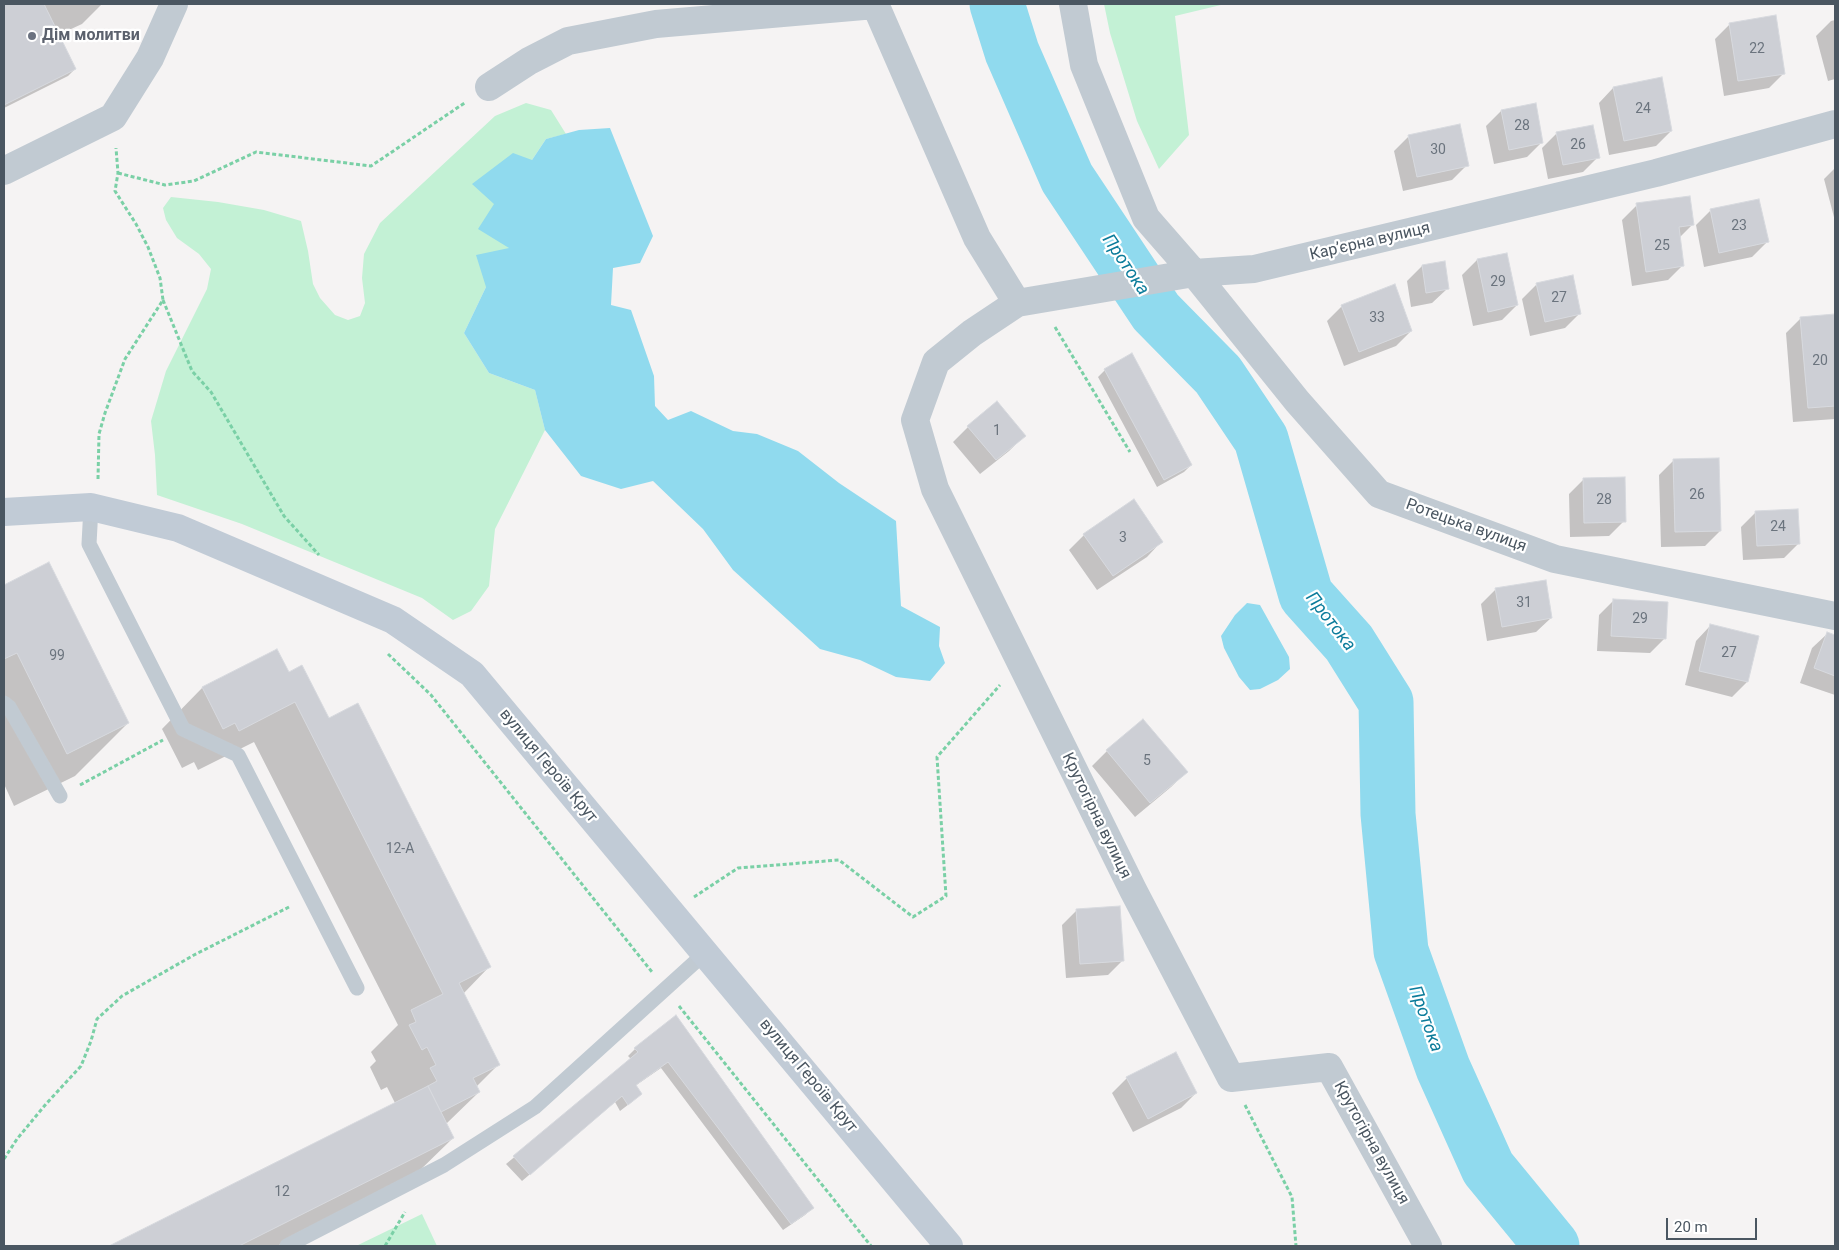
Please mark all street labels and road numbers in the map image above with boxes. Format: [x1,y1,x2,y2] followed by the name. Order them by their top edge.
[1308,219,1432,265] street label: Карʼєрна вулиця
[1403,495,1529,557] street label: Ротецька вулиця
[495,705,601,827] street label: вулиця Героїв Крут
[1057,750,1135,882] street label: Крутогірна вулиця
[755,1015,861,1137] street label: вулиця Героїв Крут
[1329,1078,1413,1208] street label: Крутогірна вулиця

